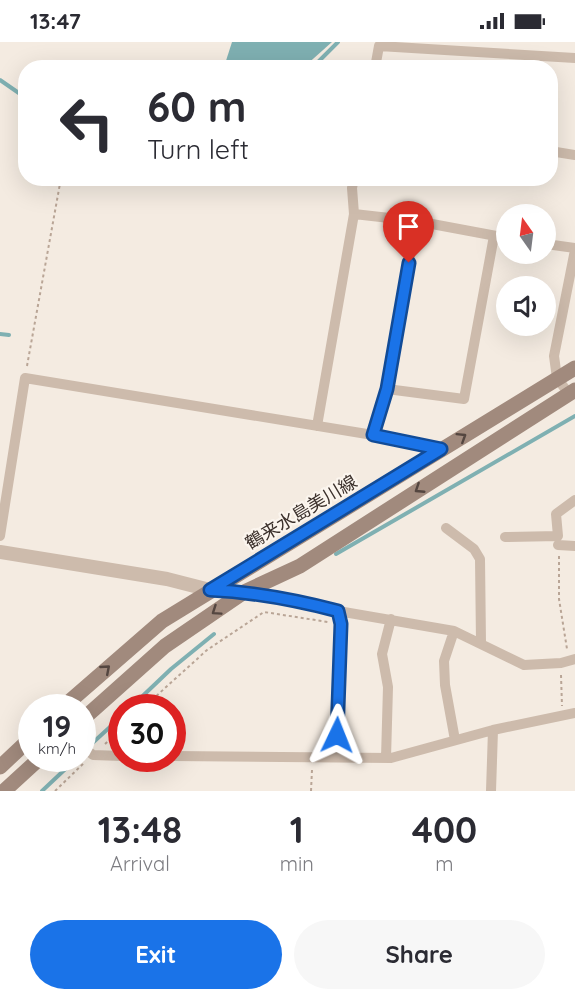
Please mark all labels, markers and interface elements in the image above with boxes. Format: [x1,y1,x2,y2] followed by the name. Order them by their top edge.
[30,7,81,35] text: 13:47
[147,80,247,133] text: 60 m
[48,84,126,162] icon: left
[147,132,249,166] text: Turn left
[383,201,434,263] pin
[496,204,556,264] north arrow
[496,204,556,336] map controls
[392,210,425,243] icon: arrive
[496,276,556,336] button: sound
[456,432,466,444] one-way arrow
[241,470,361,554] street label: 鶴来水島美川線
[415,482,426,493] one-way arrow
[212,604,223,615] one-way arrow
[99,665,110,676] one-way arrow
[108,694,186,772] speed limit sign: 30
[305,703,369,767] position arrow
[43,707,71,745] text: 19
[38,739,76,758] text: km/h
[98,807,182,852] text: 13:48
[290,807,304,852] text: 1
[412,807,477,852] text: 400
[110,851,170,876] text: Arrival
[280,851,314,876] text: min
[435,851,454,876] text: m
[30,920,282,989] button: Exit
[294,920,545,989] button: Share

